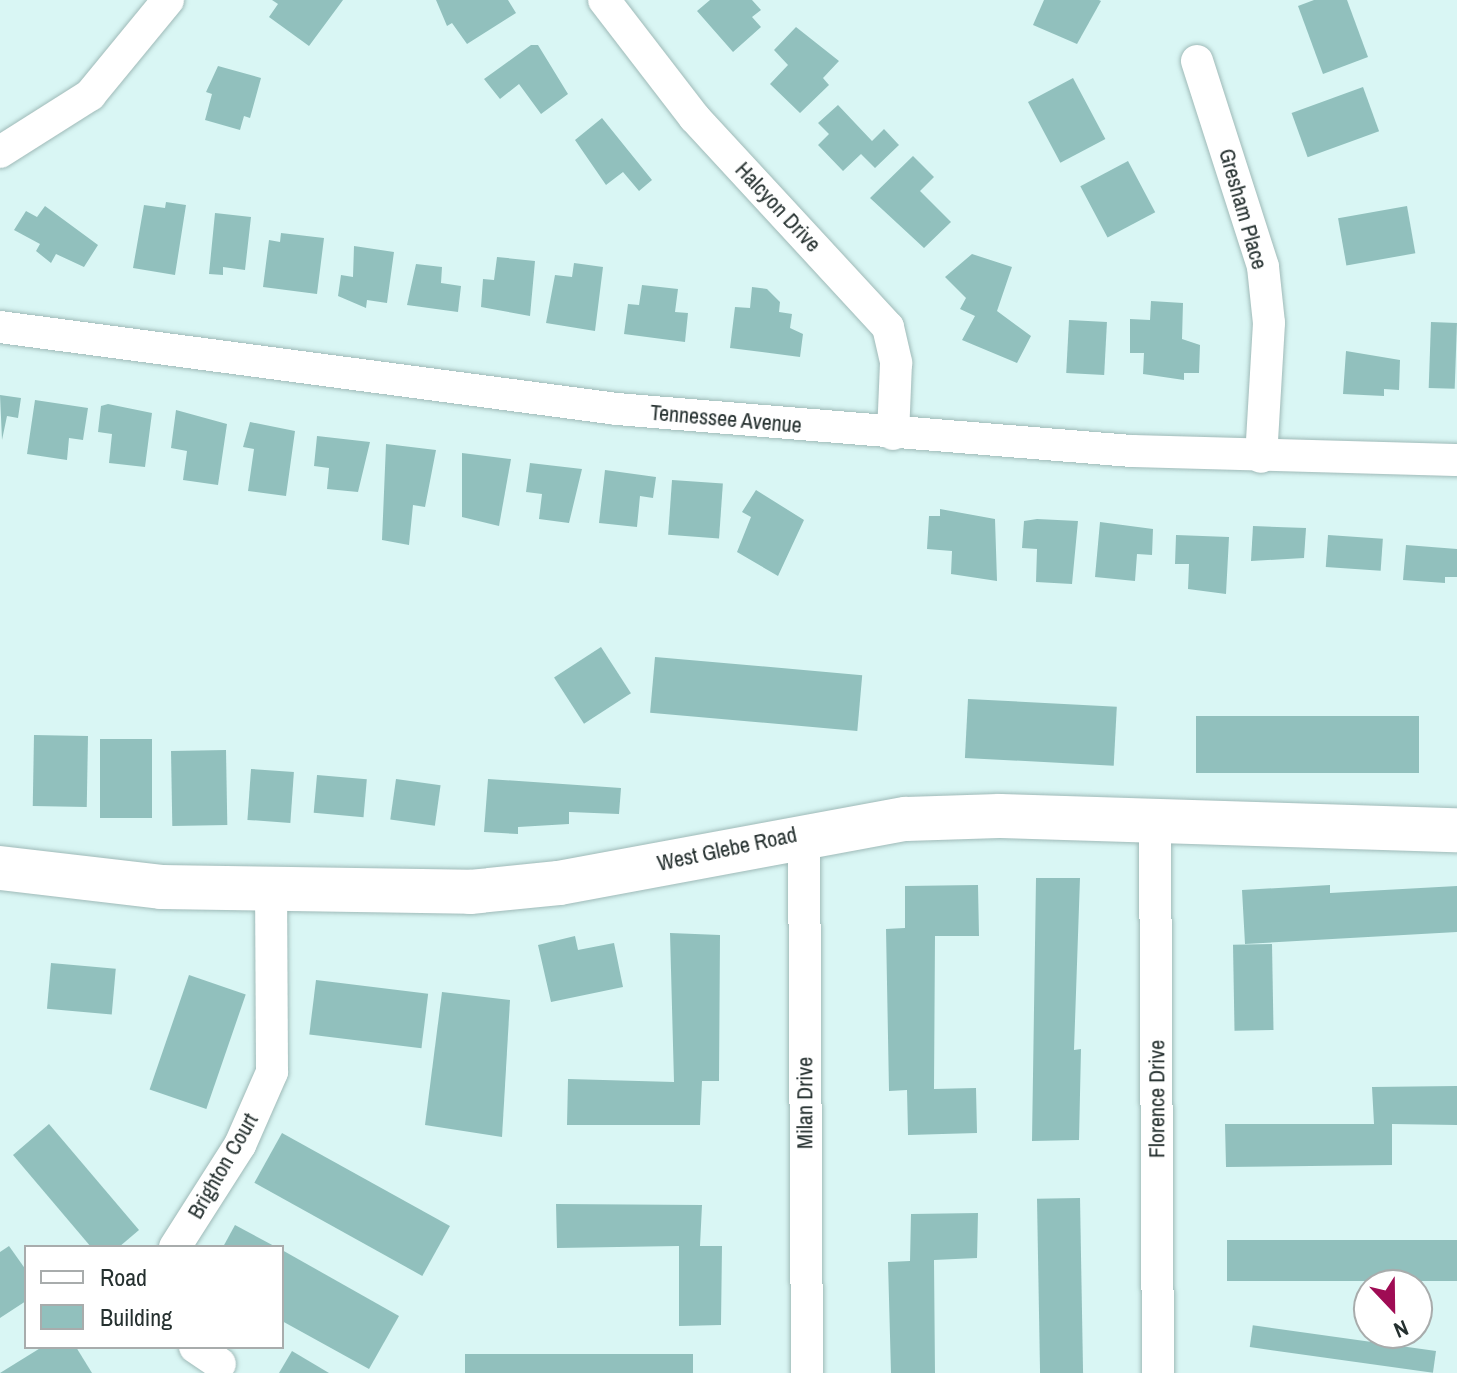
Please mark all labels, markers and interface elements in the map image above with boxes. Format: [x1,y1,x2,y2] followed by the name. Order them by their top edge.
[1213,146,1273,272] street label: Gresham Place
[730,157,826,257] street label: Halcyon Drive
[649,399,803,439] street label: Tennessee Avenue
[655,821,799,877] street label: West Glebe Road
[1144,1040,1170,1158] street label: Florence Drive
[792,1057,818,1149] street label: Milan Drive
[182,1109,264,1223] street label: Brighton Court
[24,1245,284,1349] legend
[100,1261,147,1293] text: Road
[1353,1269,1433,1349] north arrow
[100,1301,172,1333] text: Building
[1390,1313,1413,1346] text: N

